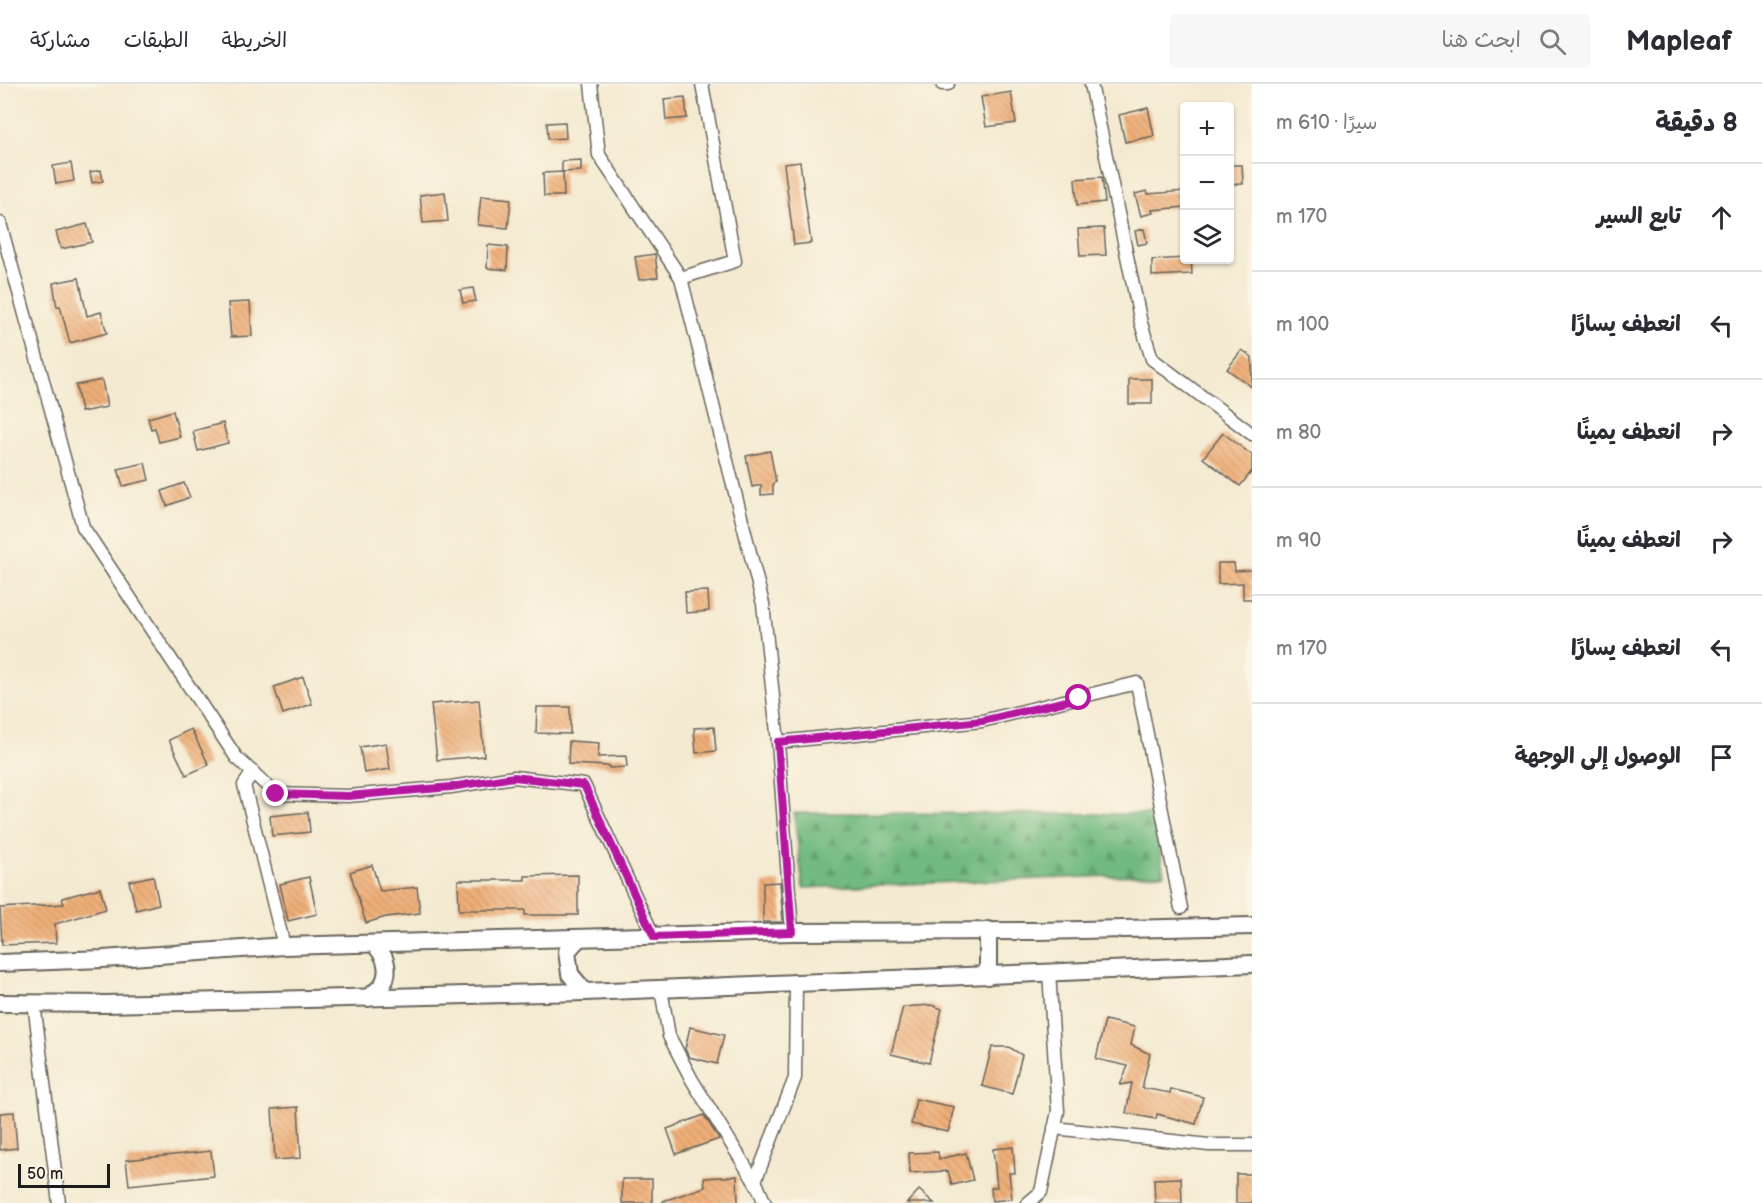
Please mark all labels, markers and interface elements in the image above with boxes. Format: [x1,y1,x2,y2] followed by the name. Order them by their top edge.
[1170,14,1590,68] search box
[1536,25,1569,58] icon: search
[1626,25,1732,58] text: Mapleaf
[1442,27,1521,54] text: ابحث هنا
[30,28,91,53] text: مشاركة
[124,28,189,53] text: الطبقات
[222,28,287,53] text: الخريطة
[1180,102,1234,264] map controls
[1180,102,1234,156] button: +
[1655,108,1738,139] text: 8 دقيقة
[1276,111,1378,135] text: سيرًا · 610 m
[1180,156,1234,210] button: −
[1705,201,1738,234] icon: ahead
[1597,203,1681,230] text: تابع السير
[1276,205,1327,229] text: 170 m
[1180,210,1234,264] button: layers
[1705,309,1738,342] icon: left
[1571,311,1681,338] text: انعطف يسارًا
[1276,313,1329,337] text: 100 m
[1705,417,1738,450] icon: right
[1577,419,1681,446] text: انعطف يمينًا
[1276,421,1321,445] text: 80 m
[1705,525,1738,558] icon: right
[1577,527,1681,554] text: انعطف يمينًا
[1276,529,1321,553] text: 90 m
[1705,633,1738,666] icon: left
[1571,635,1681,662] text: انعطف يسارًا
[1276,637,1327,661] text: 170 m
[1065,684,1091,710] route start
[1705,741,1738,774] icon: arrive
[1514,743,1681,770] text: الوصول إلى الوجهة
[262,780,288,806] route end
[18,1161,110,1188] scale bar
[27,1165,63,1184] text: 50 m

